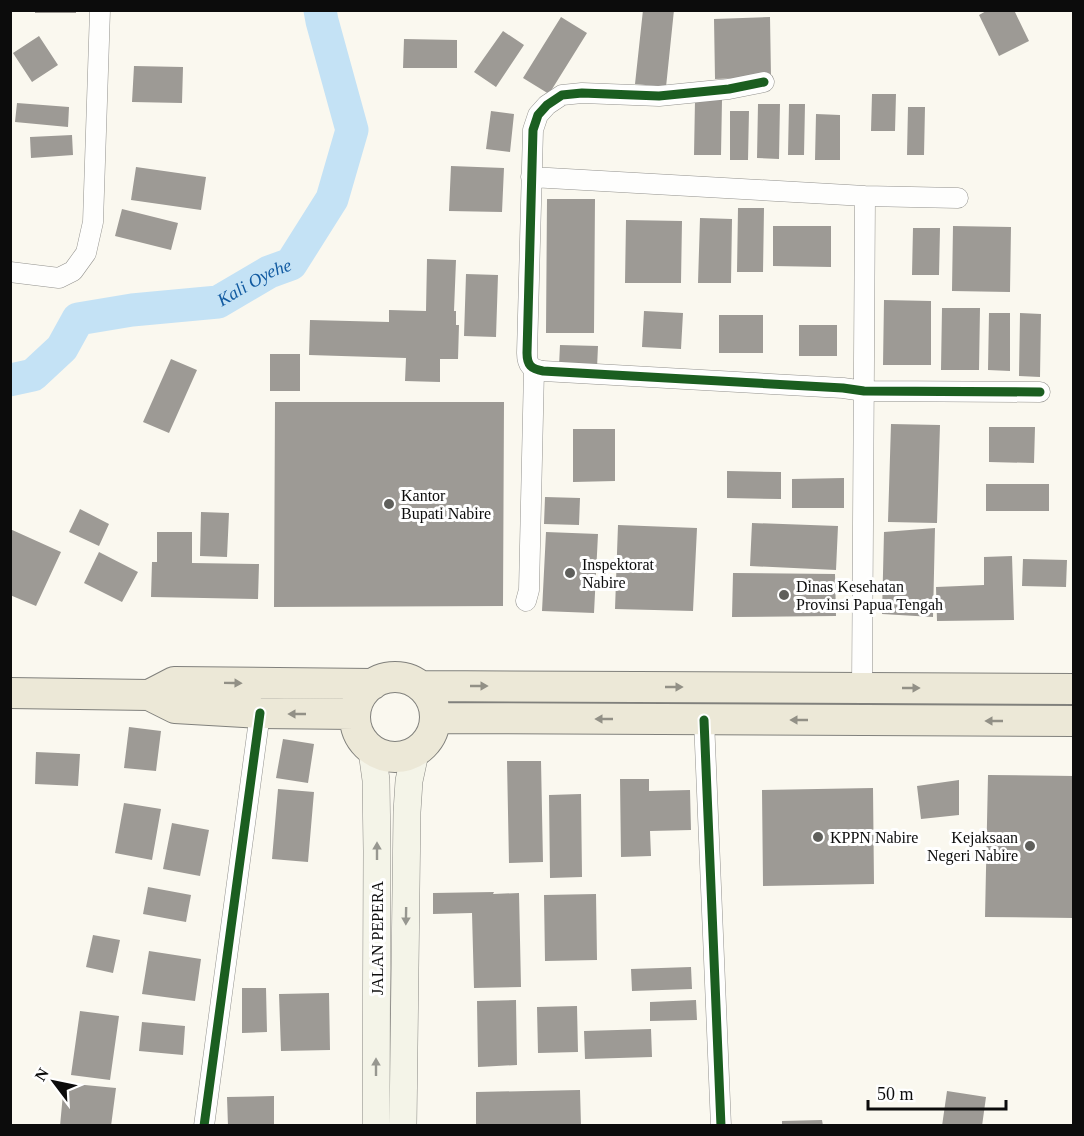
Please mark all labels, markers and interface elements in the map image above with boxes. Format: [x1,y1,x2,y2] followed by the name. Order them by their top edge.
[213,255,294,311] water label: Kali Oyehe
[401,487,491,523] place label: Kantor Bupati Nabire
[382,497,396,511] marker: Kantor Bupati Nabire
[582,556,655,591] place label: Inspektorat Nabire
[563,566,577,580] marker: Inspektorat Nabire
[796,578,943,614] place label: Dinas Kesehatan Provinsi Papua Tengah
[777,588,791,602] marker: Dinas Kesehatan Provinsi Papua Tengah
[223,678,242,688] one-way arrow
[470,681,489,691] one-way arrow
[665,682,684,692] one-way arrow
[902,683,921,693] one-way arrow
[287,709,306,718] one-way arrow
[595,714,614,724] one-way arrow
[790,715,809,725] one-way arrow
[985,716,1004,726] one-way arrow
[830,829,918,846] place label: KPPN Nabire
[927,829,1018,865] place label: Kejaksaan Negeri Nabire
[811,830,825,844] marker: KPPN Nabire
[1023,839,1037,853] marker: Kejaksaan Negeri Nabire
[372,842,382,861] one-way arrow
[369,880,386,995] street label: JALAN PEPERA
[401,907,411,926] one-way arrow
[24,1052,84,1112] north arrow
[371,1058,381,1077] one-way arrow
[31,1065,52,1084] text: N
[868,1073,1006,1111] scale bar
[877,1084,914,1104] text: 50 m

